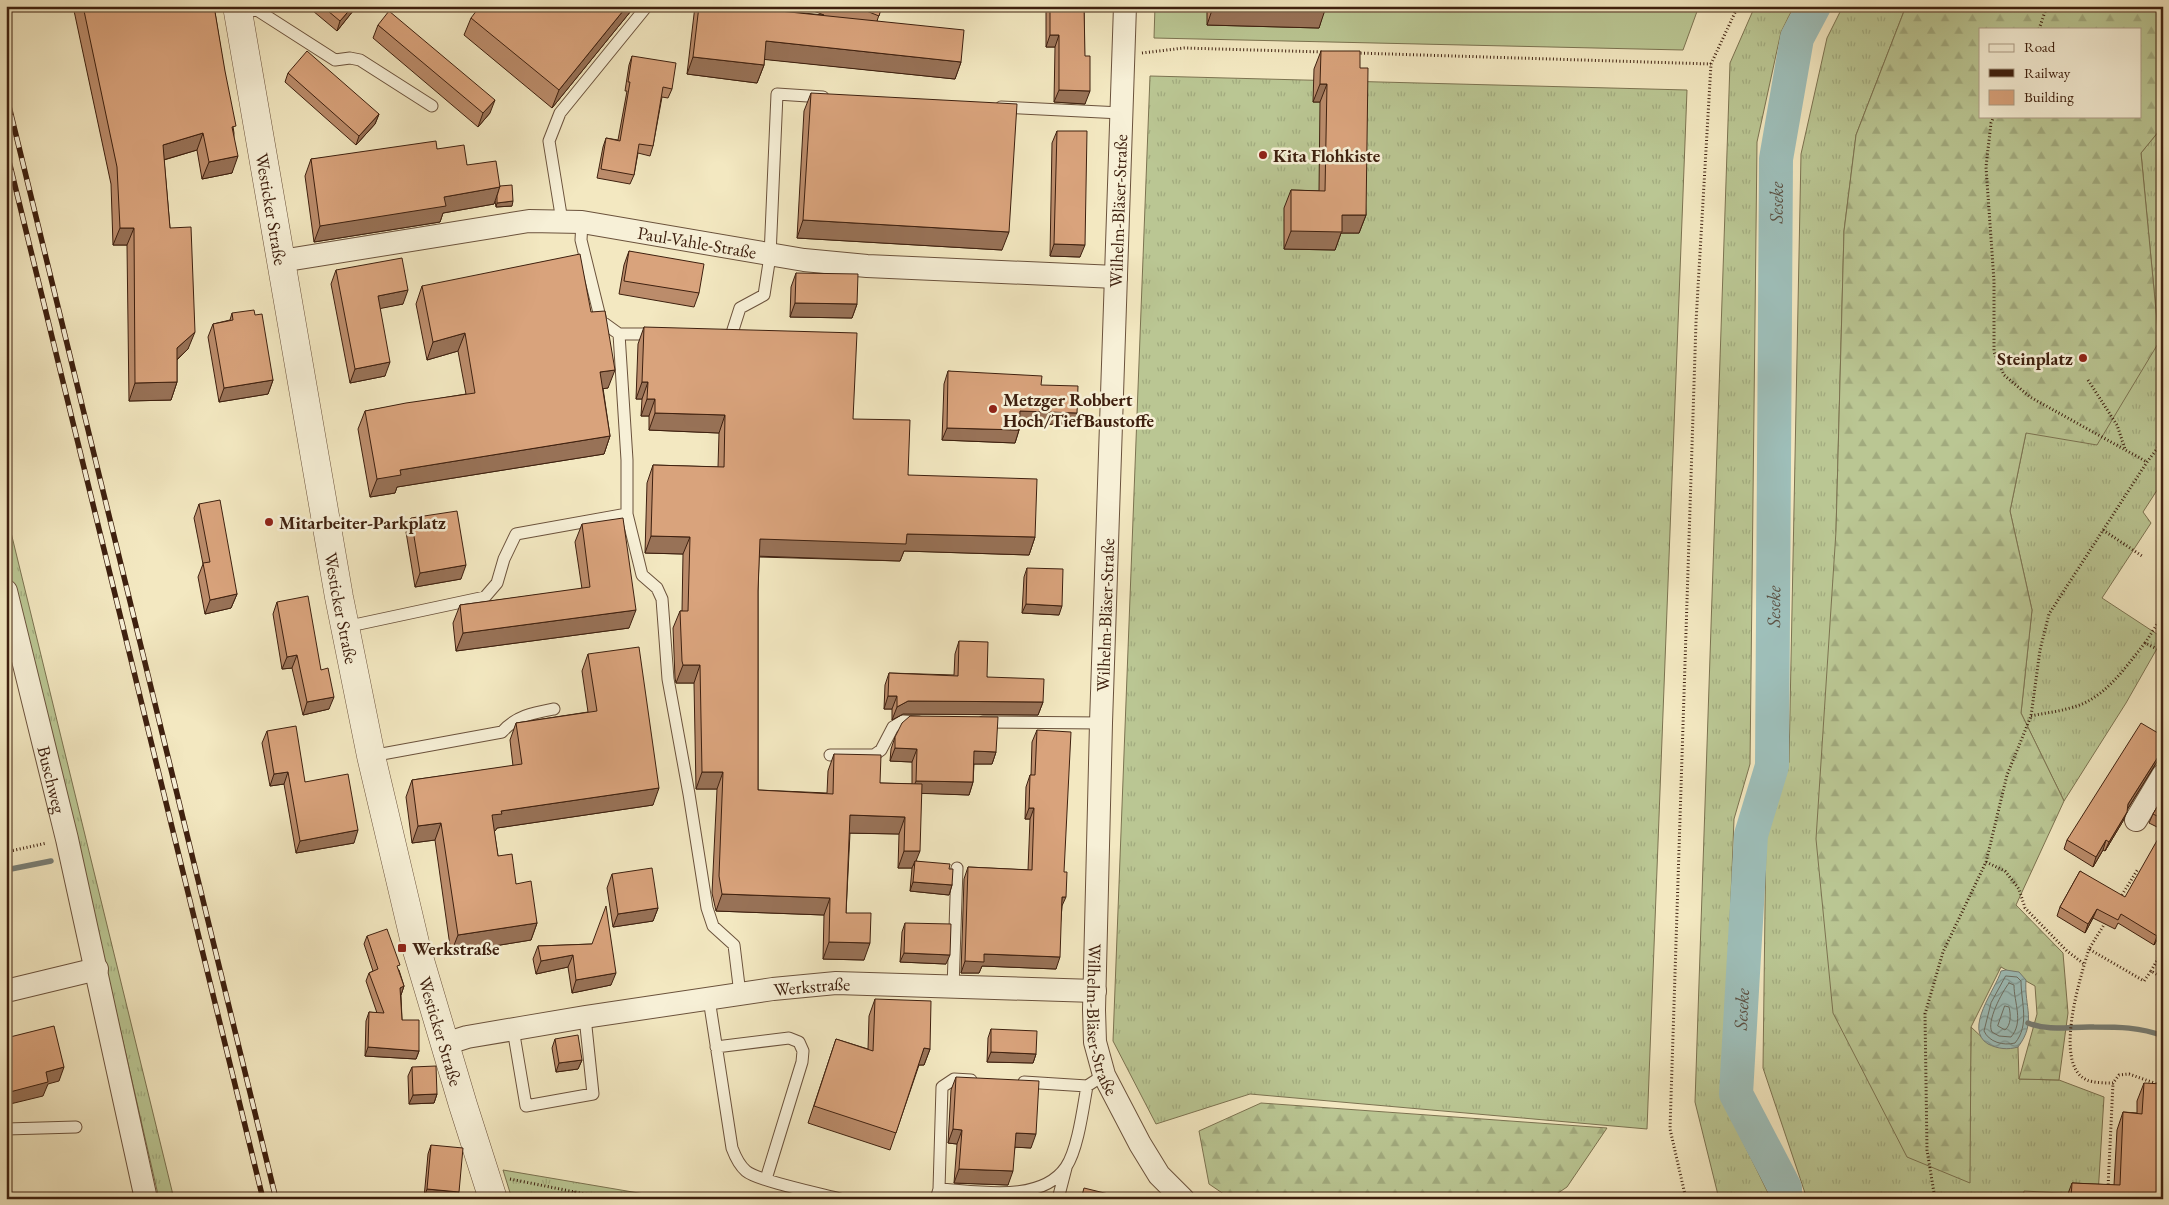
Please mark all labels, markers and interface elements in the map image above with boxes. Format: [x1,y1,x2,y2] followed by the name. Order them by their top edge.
[1979,28,2142,118] legend
[2024,37,2056,56] text: Road
[2024,63,2071,82] text: Railway
[2024,87,2074,106] text: Building
[1104,134,1132,288] street label: Wilhelm-Bläser-Straße
[1273,144,1381,167] place label: Kita Flohkiste
[1257,149,1269,161] marker: Kita Flohkiste
[251,151,293,267] street label: Westicker Straße
[1763,181,1788,225] water label: Seseke
[636,220,758,263] street label: Paul-Vahle-Straße
[1997,347,2073,370] place label: Steinplatz
[2077,352,2089,364] marker: Steinplatz
[1003,388,1154,432] place label: Metzger Robbert Hoch/TiefBaustoffe
[987,403,999,415] marker: Metzger Robbert Hoch/TiefBaustoffe
[279,511,446,534] place label: Mitarbeiter-Parkplatz
[263,516,275,528] marker: Mitarbeiter-Parkplatz
[1091,538,1119,692] street label: Wilhelm-Bläser-Straße
[320,550,364,666] street label: Westicker Straße
[1760,585,1786,629] water label: Seseke
[33,743,72,816] street label: Buschweg
[412,937,500,960] place label: Werkstraße
[396,942,408,954] marker: Werkstraße
[1082,943,1124,1099] street label: Wilhelm-Bläser-Straße
[773,971,851,1000] street label: Werkstraße
[414,974,468,1089] street label: Westicker Straße
[1727,987,1755,1032] water label: Seseke

